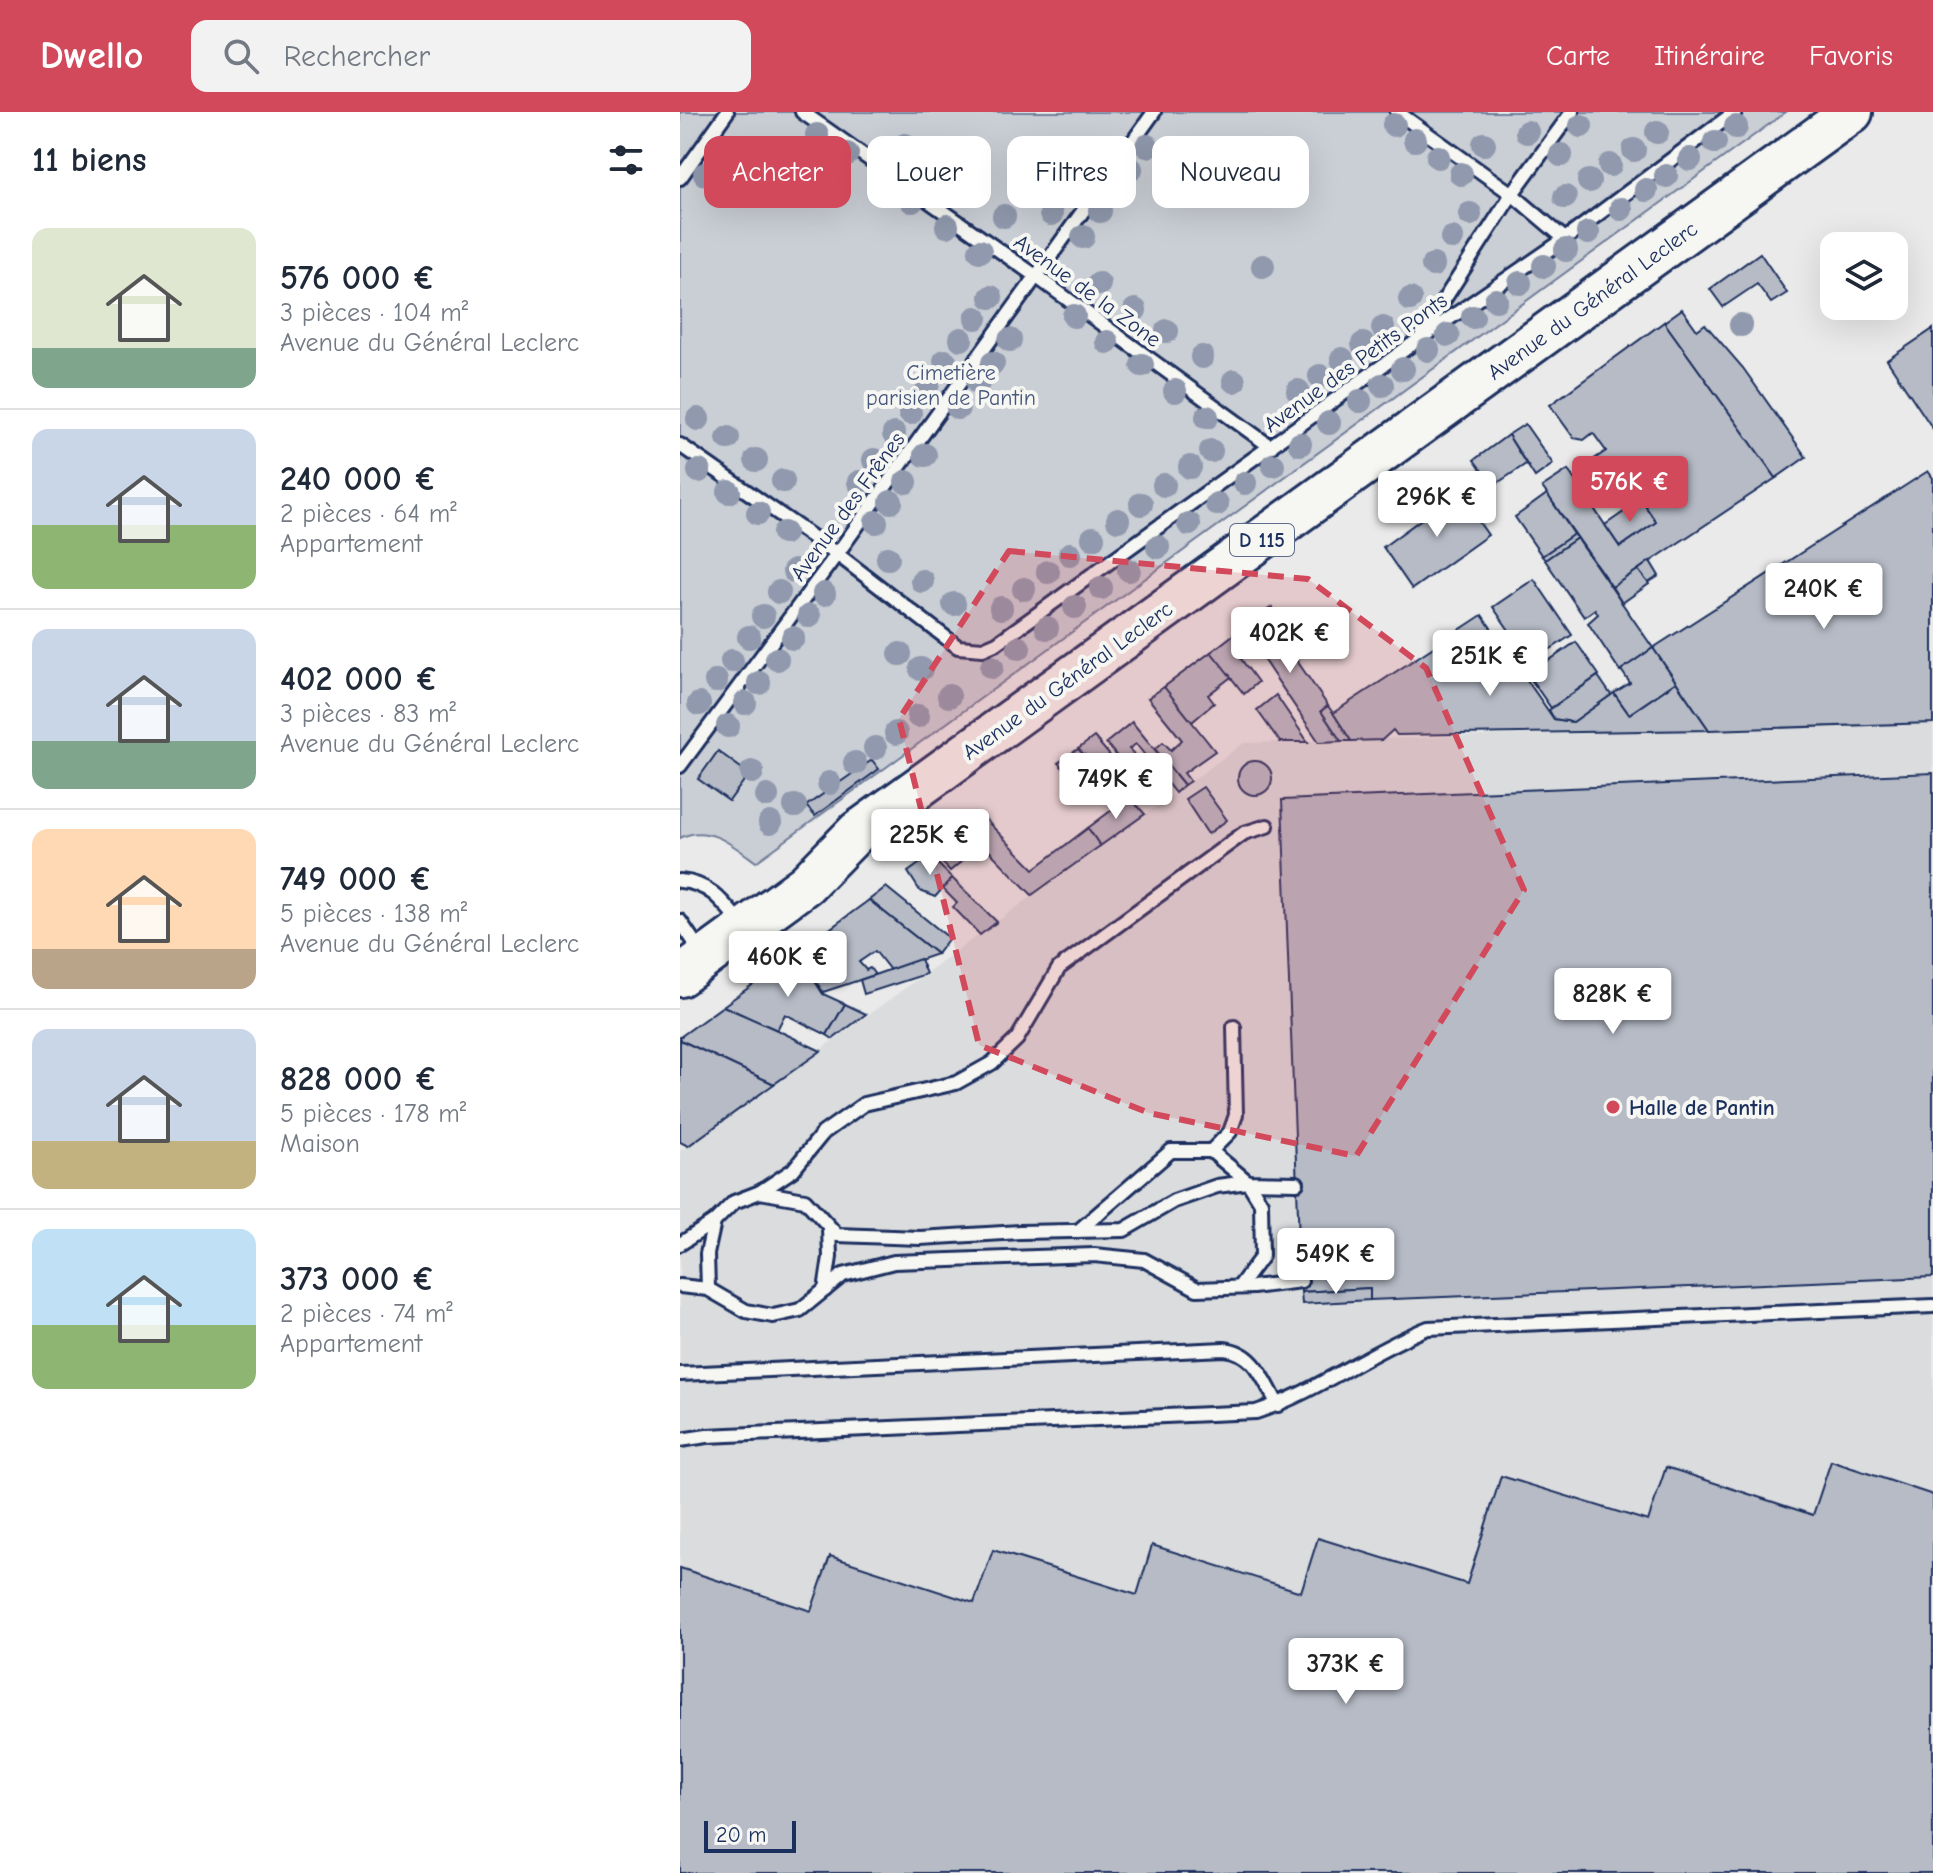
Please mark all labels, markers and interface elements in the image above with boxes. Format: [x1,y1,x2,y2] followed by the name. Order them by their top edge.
[191,20,751,92] search box
[40,34,143,78] text: Dwello
[219,34,263,78] icon: search
[283,39,430,74] text: Rechercher
[1546,40,1610,72] text: Carte
[1654,40,1765,72] text: Itinéraire
[1809,40,1893,72] text: Favoris
[704,136,851,208] chip: Acheter
[867,136,991,208] chip: Louer
[1007,136,1136,208] chip: Filtres
[1152,136,1309,208] chip: Nouveau
[604,138,648,182] icon: filters
[32,140,147,180] text: 11 biens
[1483,216,1703,386] street label: Avenue du Général Leclerc
[1009,229,1166,353] street label: Avenue de la Zone
[1820,232,1908,320] map controls
[1820,232,1908,320] button: layers
[280,258,436,298] text: 576 000 €
[96,260,192,356] icon: home
[1259,287,1452,438] street label: Avenue des Petits Ponts
[280,298,468,328] text: 3 pièces · 104 m²
[280,328,579,358] text: Avenue du Général Leclerc
[866,360,1036,411] park label: Cimetière parisien de Pantin
[785,427,911,586] street label: Avenue des Frênes
[1565,456,1695,524] pin: 576K €
[280,459,437,499] text: 240 000 €
[96,461,192,557] icon: home
[1590,467,1670,497] text: 576K €
[1372,471,1502,539] pin: 296K €
[1396,482,1478,512] text: 296K €
[280,499,457,529] text: 2 pièces · 64 m²
[1230,524,1294,556] road number: D 115
[280,529,423,559] text: Appartement
[1759,563,1889,631] pin: 240K €
[1783,574,1865,604] text: 240K €
[958,596,1178,766] street label: Avenue du Général Leclerc
[1225,607,1355,675] pin: 402K €
[1249,618,1331,648] text: 402K €
[1425,630,1555,698] pin: 251K €
[1451,641,1529,671] text: 251K €
[280,659,438,699] text: 402 000 €
[96,661,192,757] icon: home
[280,699,456,729] text: 3 pièces · 83 m²
[280,729,579,759] text: Avenue du Général Leclerc
[1051,753,1181,821] pin: 749K €
[1077,764,1155,794] text: 749K €
[865,809,995,877] pin: 225K €
[889,820,971,850] text: 225K €
[280,859,432,899] text: 749 000 €
[96,861,192,957] icon: home
[280,899,467,929] text: 5 pièces · 138 m²
[280,929,579,959] text: Avenue du Général Leclerc
[723,931,853,999] pin: 460K €
[747,942,829,972] text: 460K €
[1548,968,1678,1036] pin: 828K €
[1572,979,1654,1009] text: 828K €
[280,1059,438,1099] text: 828 000 €
[96,1061,192,1157] icon: home
[1629,1095,1775,1121] place label: Halle de Pantin
[1604,1098,1622,1116] marker: Halle de Pantin
[280,1099,466,1129] text: 5 pièces · 178 m²
[280,1129,360,1159] text: Maison
[1271,1228,1401,1296] pin: 549K €
[1295,1239,1377,1269] text: 549K €
[280,1259,435,1299] text: 373 000 €
[96,1261,192,1357] icon: home
[280,1299,453,1329] text: 2 pièces · 74 m²
[280,1329,423,1359] text: Appartement
[1281,1638,1411,1706] pin: 373K €
[1306,1649,1386,1679] text: 373K €
[704,1817,796,1853] scale bar
[716,1822,766,1848] text: 20 m

